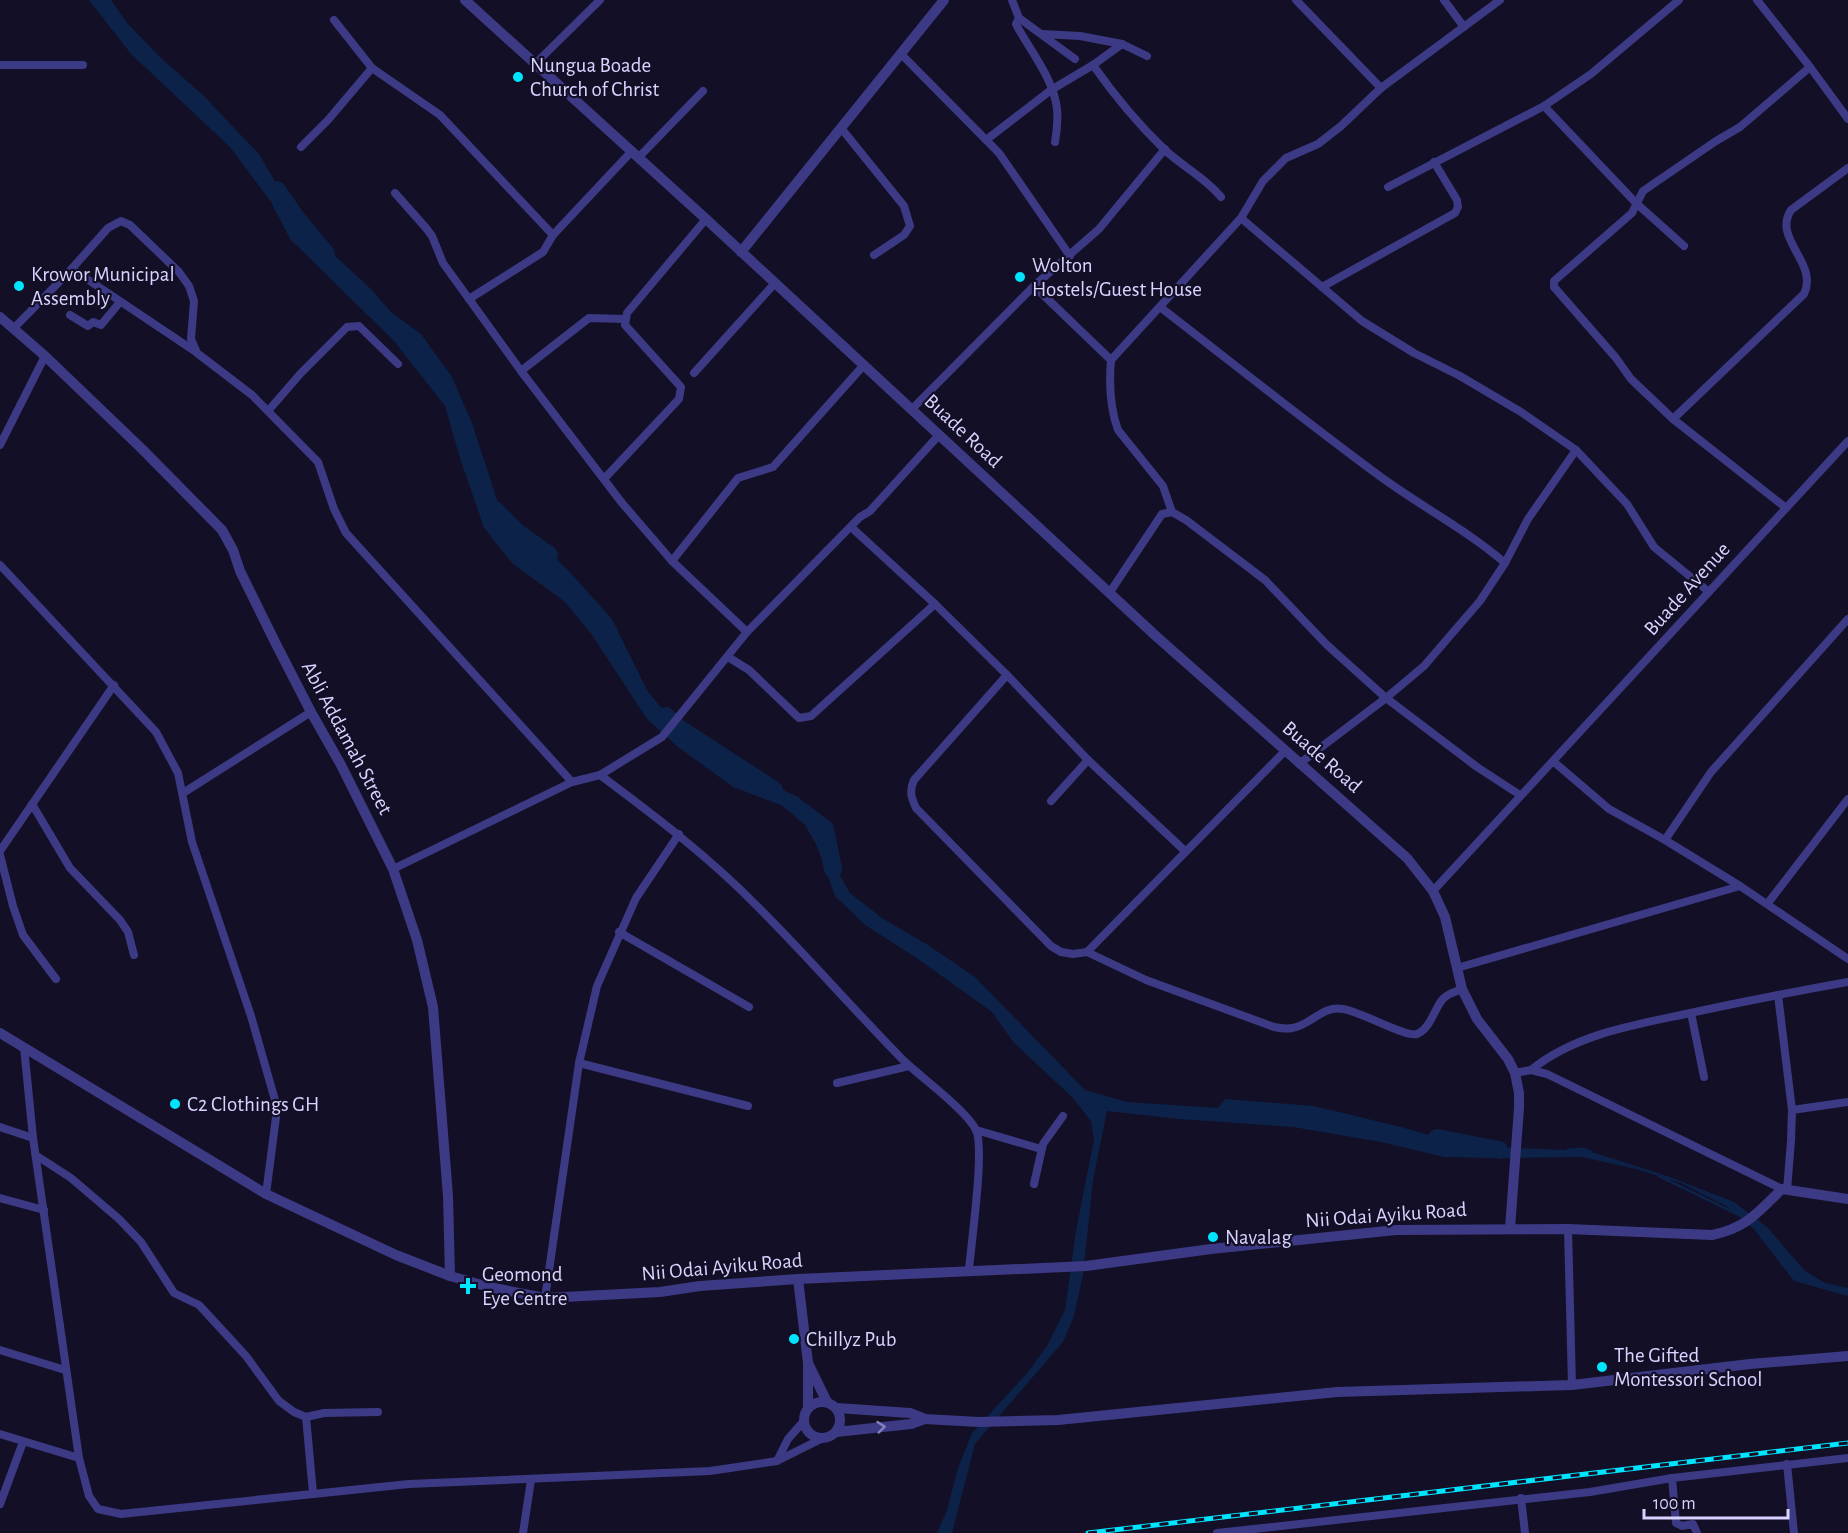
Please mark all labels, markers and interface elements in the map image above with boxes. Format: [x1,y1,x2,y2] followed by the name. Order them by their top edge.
[530,55,660,100] place label: Nungua Boade Church of Christ
[511,70,525,84] marker: Nungua Boade Church of Christ
[1032,255,1202,300] place label: Wolton Hostels/Guest House
[31,264,175,309] place label: Krowor Municipal Assembly
[1013,270,1027,284] marker: Wolton Hostels/Guest House
[12,279,26,293] marker: Krowor Municipal Assembly
[920,390,1006,472] street label: Buade Road
[1640,539,1734,639] street label: Buade Avenue
[298,658,396,818] street label: Abli Addamah Street
[1278,717,1366,797] street label: Buade Road
[187,1094,319,1115] place label: C2 Clothings GH
[168,1097,182,1111] marker: C2 Clothings GH
[1305,1199,1468,1231] street label: Nii Odai Ayiku Road
[1225,1227,1292,1248] place label: Navalag
[1206,1230,1220,1244] marker: Navalag
[641,1249,804,1285] street label: Nii Odai Ayiku Road
[482,1264,567,1309] place label: Geomond Eye Centre
[459,1277,477,1295] marker: Geomond Eye Centre
[806,1329,897,1350] place label: Chillyz Pub
[787,1332,801,1346] marker: Chillyz Pub
[1614,1345,1762,1390] place label: The Gifted Montessori School
[1595,1360,1609,1374] marker: The Gifted Montessori School
[876,1421,886,1434] one-way arrow
[1644,1482,1788,1520] scale bar
[1653,1495,1696,1513] text: 100 m

